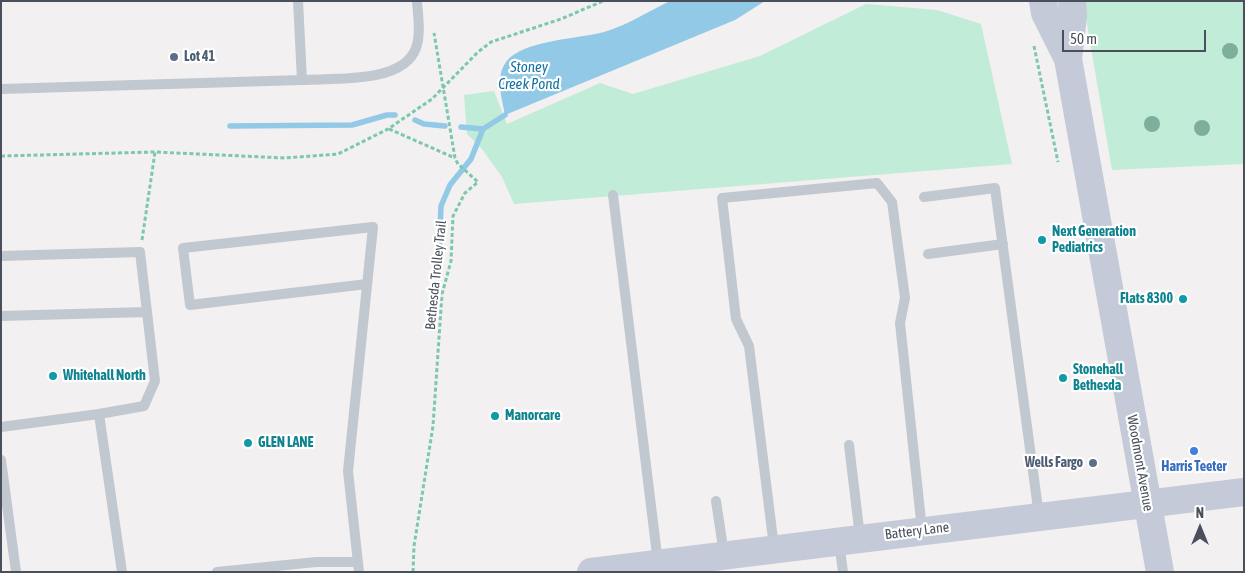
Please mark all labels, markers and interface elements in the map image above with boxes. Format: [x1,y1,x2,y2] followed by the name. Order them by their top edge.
[1065,20,1209,52] scale bar
[1070,30,1097,47] text: 50 m
[184,49,215,65] place label: Lot 41
[168,51,180,63] marker: Lot 41
[498,58,560,93] water label: Stoney Creek Pond
[422,219,450,331] street label: Bethesda Trolley Trail
[1052,224,1136,256] place label: Next Generation Pediatrics
[1036,234,1048,246] marker: Next Generation Pediatrics
[1120,291,1173,307] place label: Flats 8300
[1177,293,1189,305] marker: Flats 8300
[1073,362,1123,394] place label: Stonehall Bethesda
[63,368,146,384] place label: Whitehall North
[47,370,59,382] marker: Whitehall North
[1057,372,1069,384] marker: Stonehall Bethesda
[505,408,561,424] place label: Manorcare
[489,410,501,422] marker: Manorcare
[1123,413,1157,513] street label: Woodmont Avenue
[258,435,313,451] place label: GLEN LANE
[242,437,254,449] marker: GLEN LANE
[1188,445,1200,457] marker: Harris Teeter
[1025,455,1083,471] place label: Wells Fargo
[1087,457,1099,469] marker: Wells Fargo
[1161,459,1227,475] place label: Harris Teeter
[1175,503,1225,553] north arrow
[1196,505,1204,521] text: N
[884,519,950,543] street label: Battery Lane

